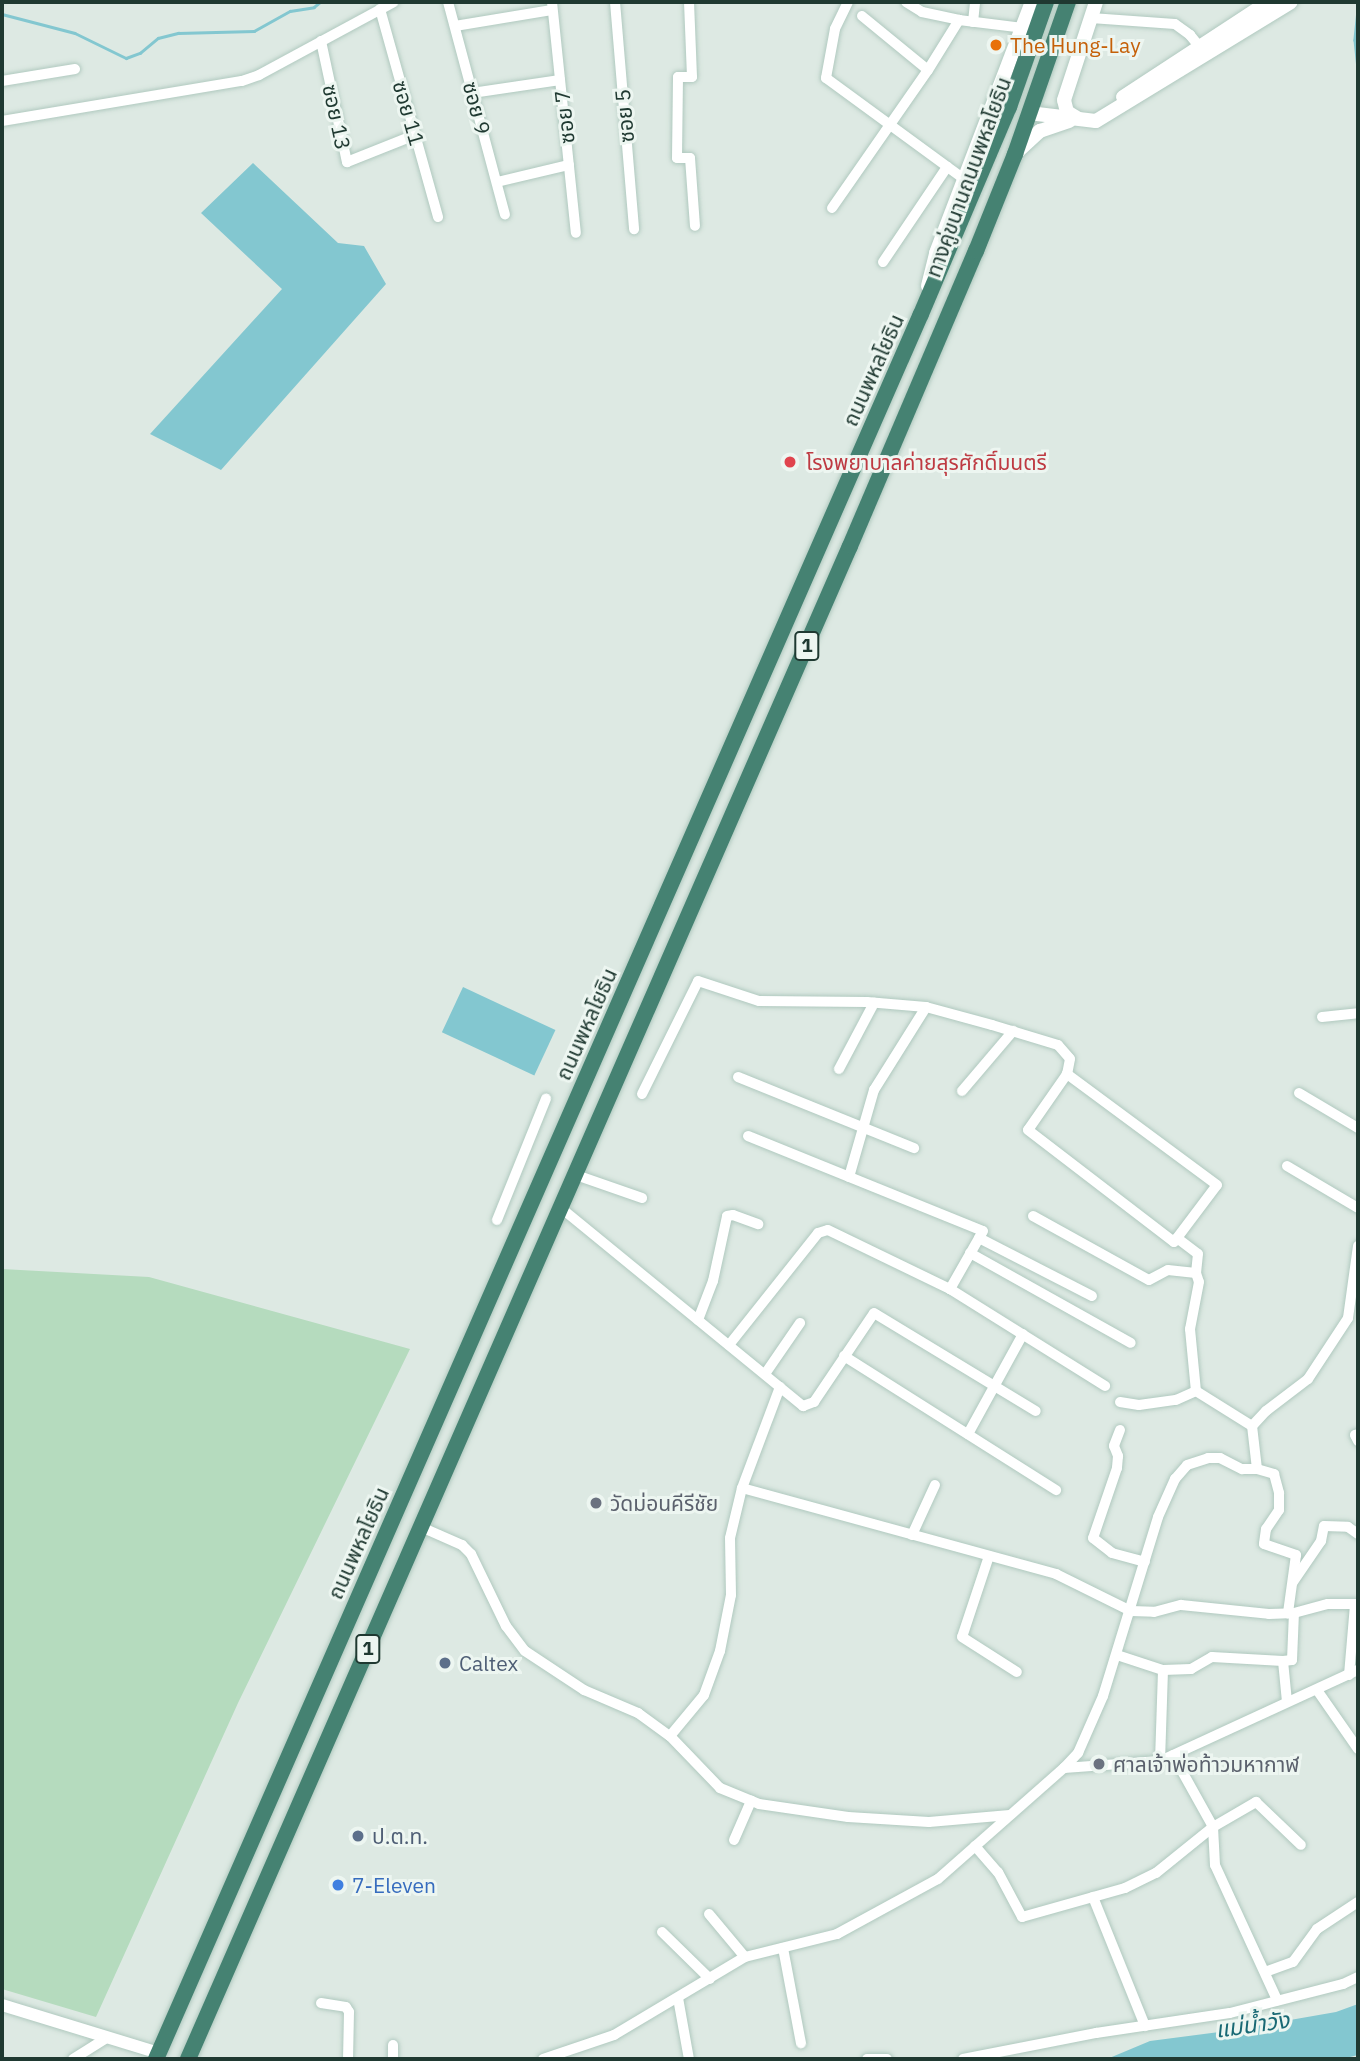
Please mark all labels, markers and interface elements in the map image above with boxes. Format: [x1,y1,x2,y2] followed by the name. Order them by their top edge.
[1010,32,1141,58] place label: The Hung-Lay
[988,37,1004,53] marker: The Hung-Lay
[920,73,1016,281] street label: ทางคู่ขนานถนนพหลโยธิน
[388,78,430,148] street label: ซอย 11
[458,79,496,137] street label: ซอย 9
[318,82,356,152] street label: ซอย 13
[609,88,639,144] street label: ซอย 5
[549,89,579,145] street label: ซอย 7
[837,310,909,430] street label: ถนนพหลโยธิน
[806,449,1047,475] place label: โรงพยาบาลค่ายสุรศักดิ์มนตรี
[780,452,800,472] marker: โรงพยาบาลค่ายสุรศักดิ์มนตรี
[793,631,821,662] road number: 1
[550,964,622,1084] street label: ถนนพหลโยธิน
[322,1483,394,1603] street label: ถนนพหลโยธิน
[610,1490,718,1516] place label: วัดม่อนคีรีชัย
[588,1495,604,1511] marker: วัดม่อนคีรีชัย
[354,1634,382,1665] road number: 1
[459,1650,518,1676] place label: Caltex
[437,1655,453,1671] marker: Caltex
[1113,1751,1299,1777] place label: ศาลเจ้าพ่อท้าวมหากาฬ
[1091,1756,1107,1772] marker: ศาลเจ้าพ่อท้าวมหากาฬ
[372,1823,428,1849] place label: ป.ต.ท.
[350,1828,366,1844] marker: ป.ต.ท.
[352,1872,436,1898] place label: 7-Eleven
[330,1877,346,1893] marker: 7-Eleven
[1213,2005,1291,2043] water label: แม่น้ำวัง

